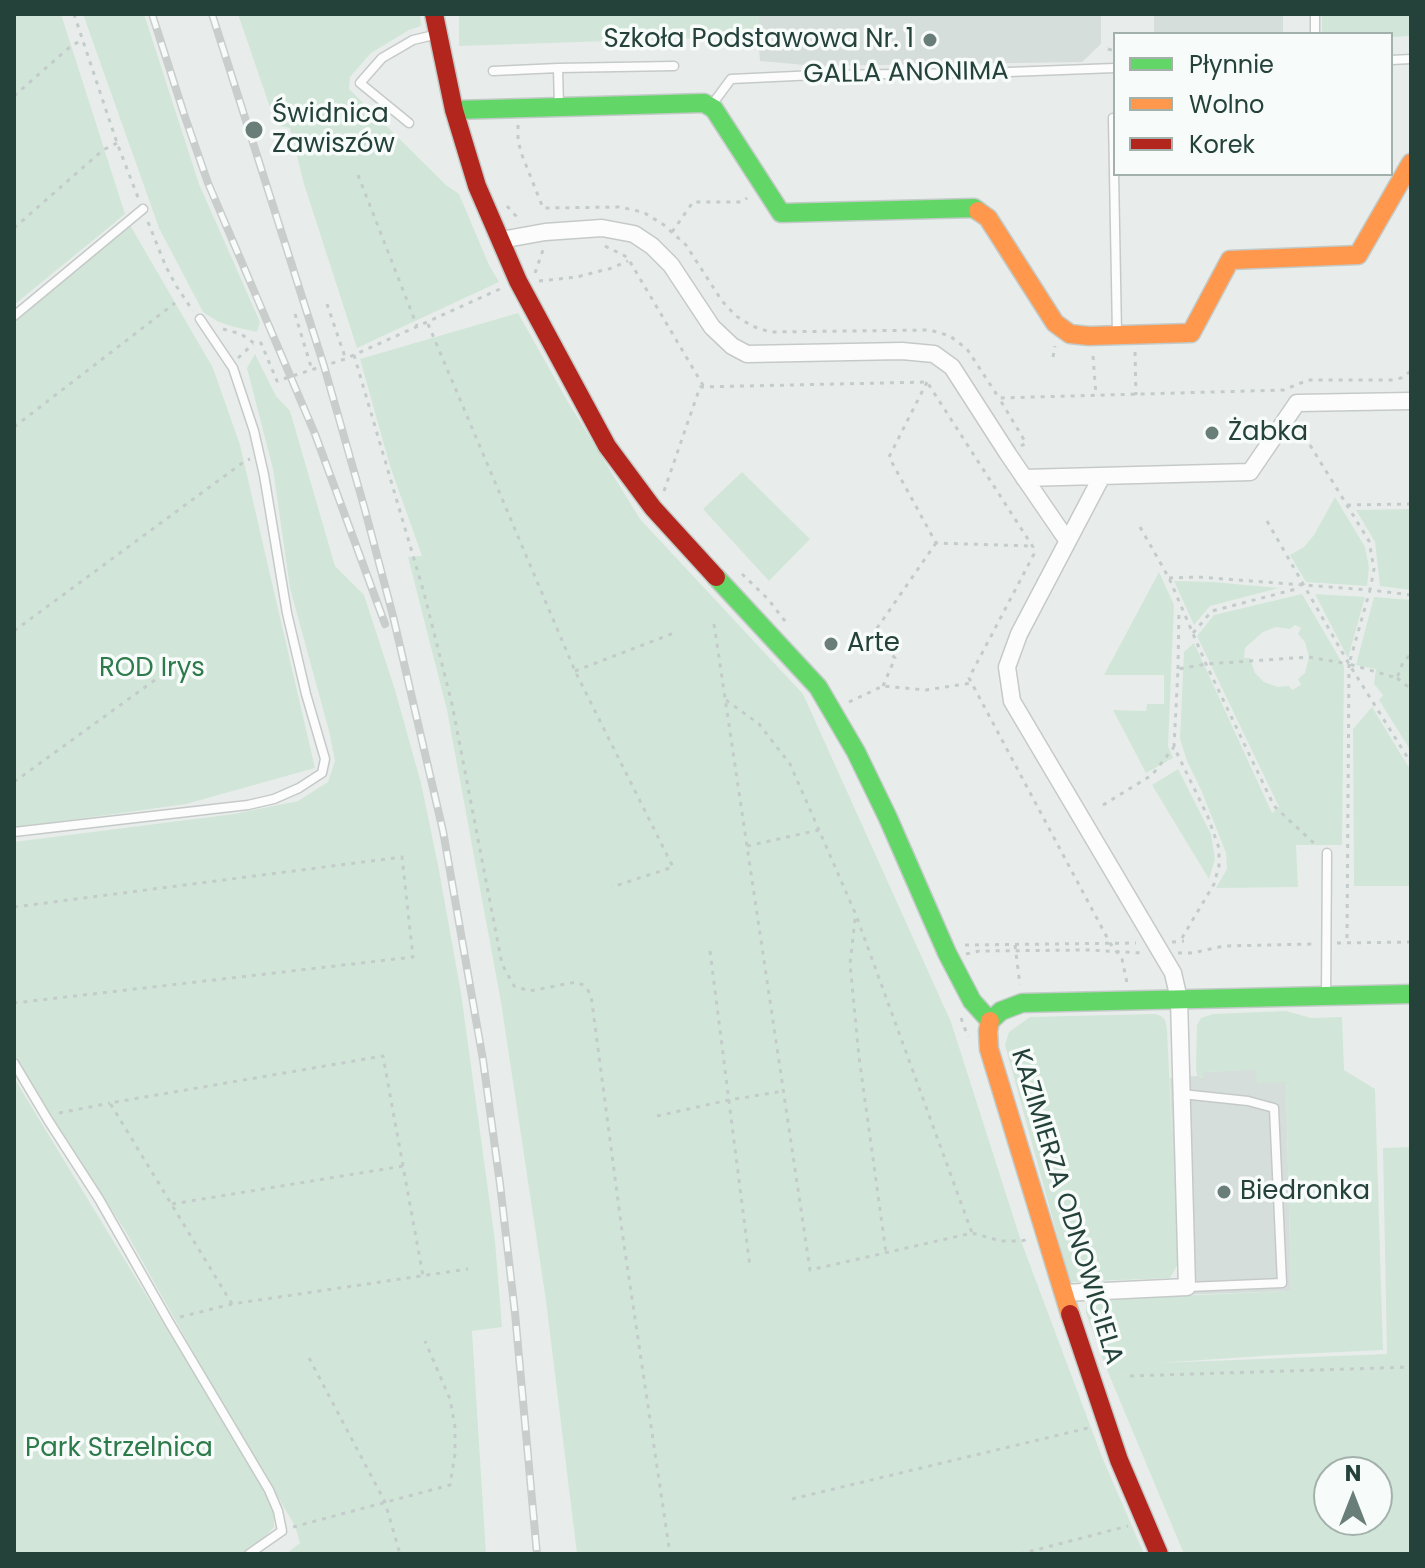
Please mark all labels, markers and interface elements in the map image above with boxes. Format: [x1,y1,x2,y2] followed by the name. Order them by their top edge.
[603,24,914,56] place label: Szkoła Podstawowa Nr. 1
[921,31,939,49] marker: Szkoła Podstawowa Nr. 1
[1113,32,1393,176] legend
[1189,48,1274,81] text: Płynnie
[803,57,1009,91] street label: GALLA ANONIMA
[1189,88,1264,121] text: Wolno
[272,99,395,160] place label: Świdnica Zawiszów
[243,119,265,141] marker: Świdnica Zawiszów
[1189,128,1255,161] text: Korek
[1228,417,1308,449] place label: Żabka
[1203,424,1221,442] marker: Żabka
[847,628,900,660] place label: Arte
[822,635,840,653] marker: Arte
[99,653,205,685] park label: ROD Irys
[1003,1046,1129,1368] street label: KAZIMIERZA ODNOWICIELA
[1240,1176,1370,1208] place label: Biedronka
[1215,1183,1233,1201] marker: Biedronka
[25,1433,213,1465] park label: Park Strzelnica
[1313,1456,1393,1536] north arrow
[1345,1458,1361,1489] text: N

